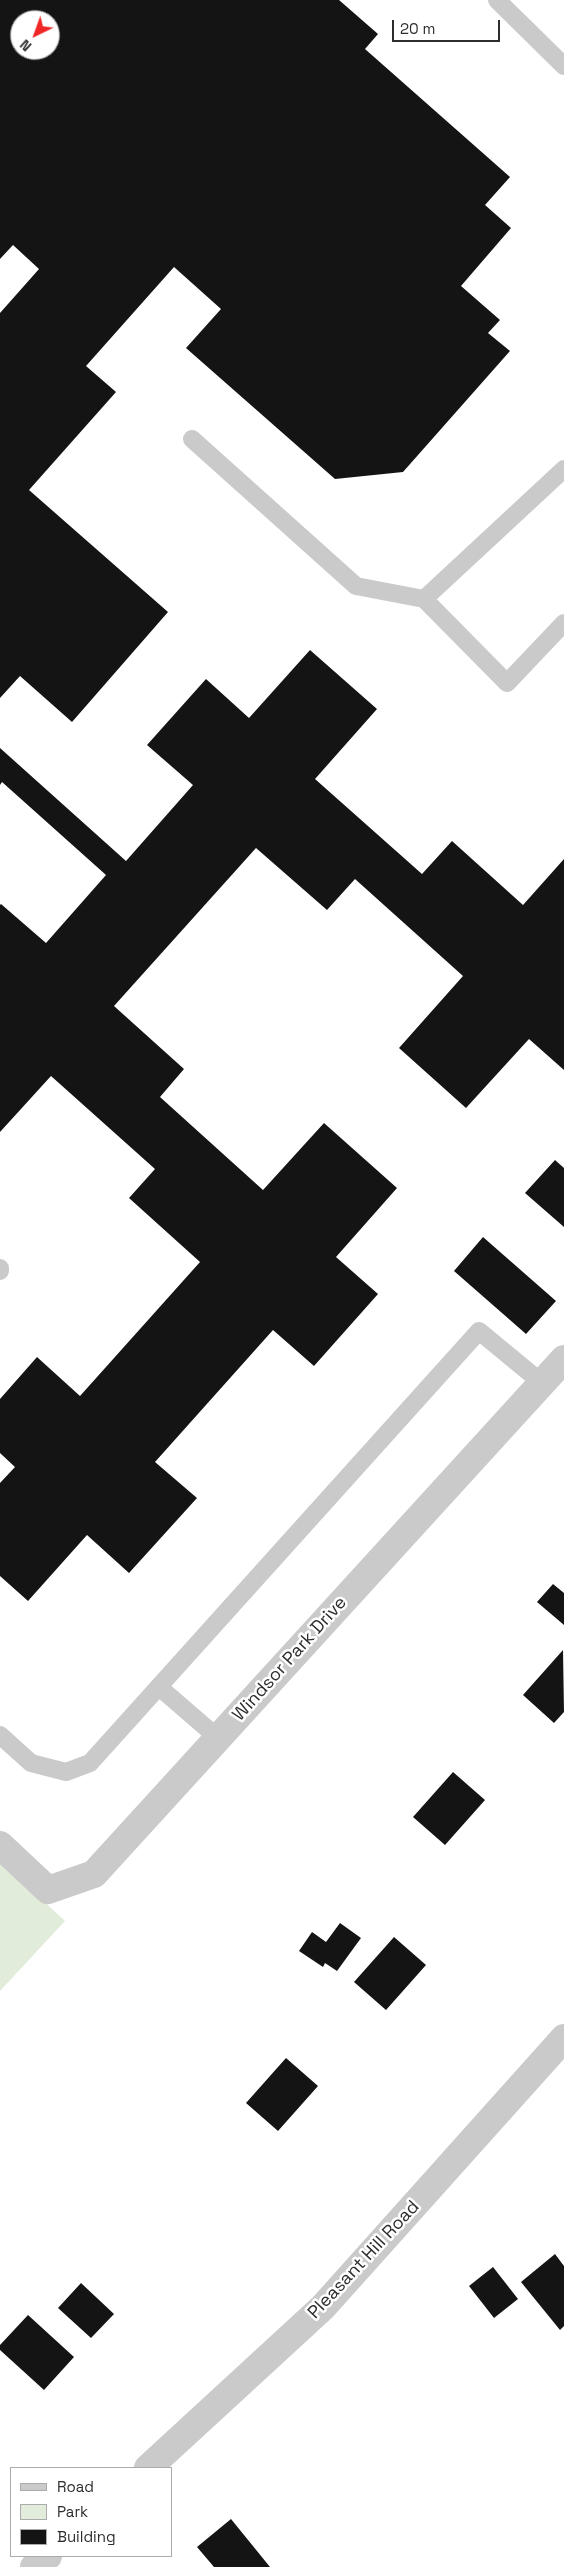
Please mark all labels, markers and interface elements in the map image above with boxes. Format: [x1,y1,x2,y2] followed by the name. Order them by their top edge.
[10,10,60,60] north arrow
[394,10,502,42] scale bar
[400,19,435,38] text: 20 m
[16,36,35,55] text: N
[228,1592,352,1726] street label: Windsor Park Drive
[304,2197,424,2323] street label: Pleasant Hill Road
[10,2467,172,2557] legend
[57,2477,94,2496] text: Road
[57,2502,88,2521] text: Park
[57,2527,116,2546] text: Building

